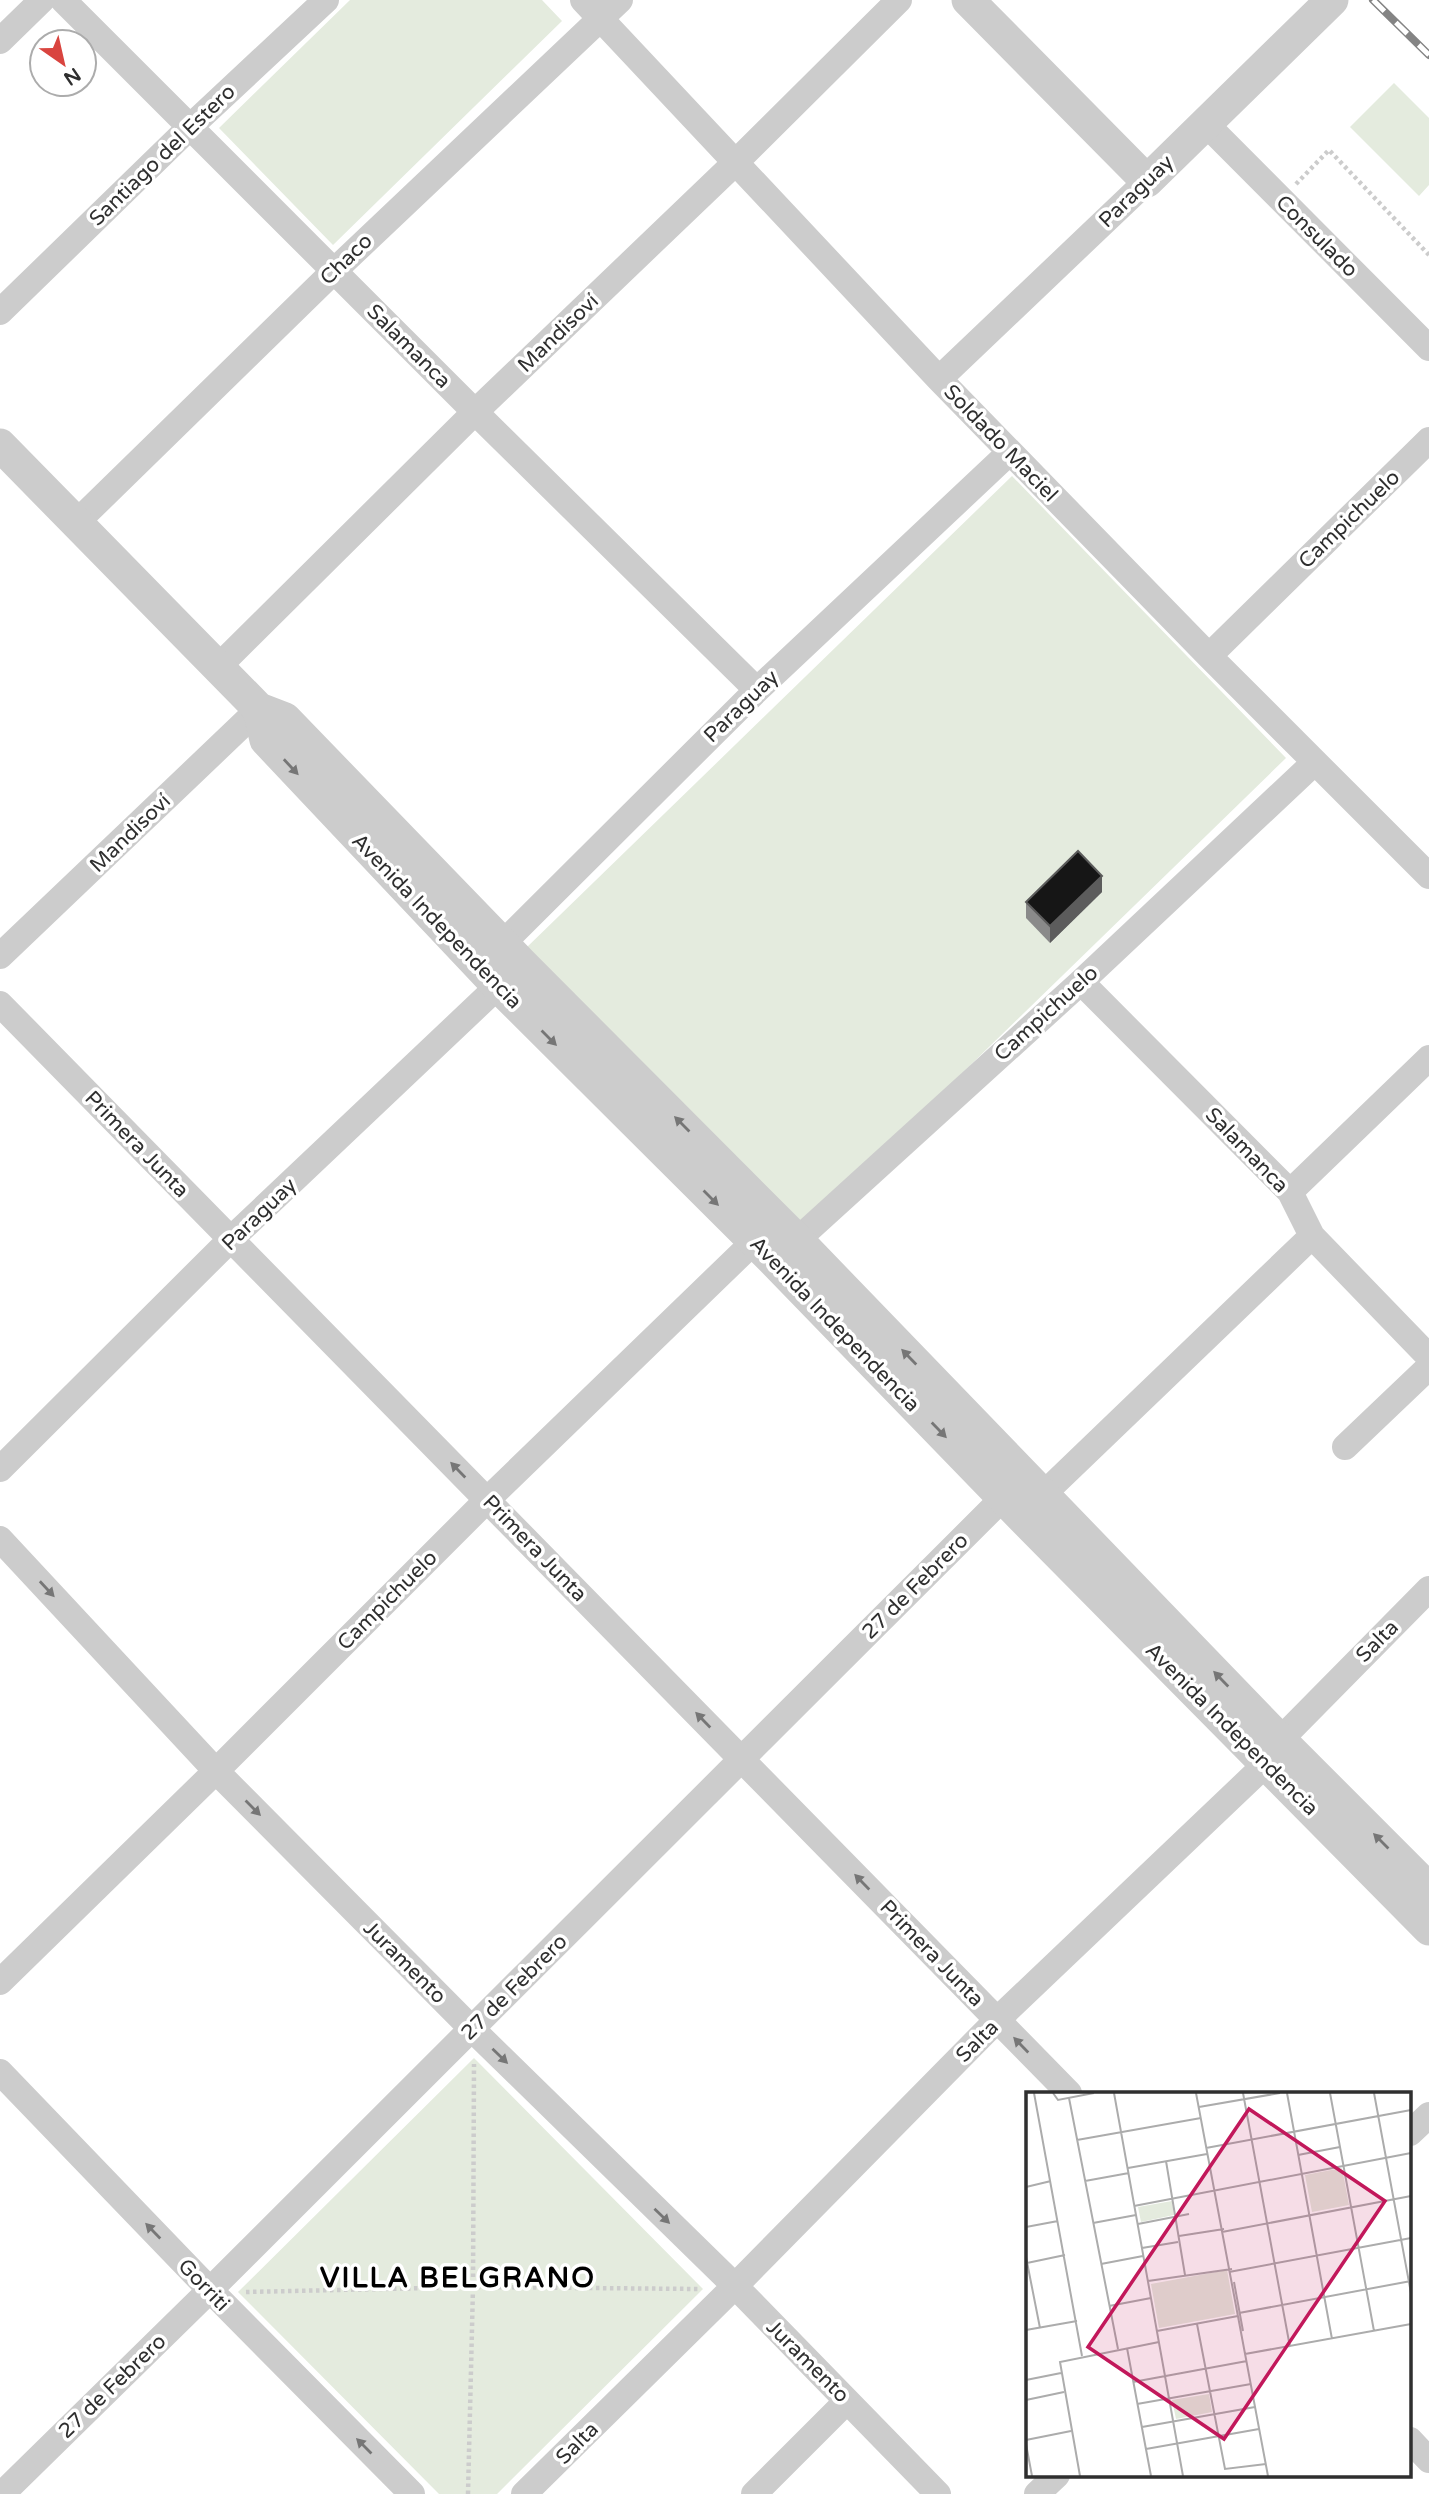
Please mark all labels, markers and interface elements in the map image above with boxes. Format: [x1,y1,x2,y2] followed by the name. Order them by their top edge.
[28,28,98,98] north arrow
[59,63,84,90] text: N
[84,79,241,231] street label: Santiago del Estero
[1094,150,1179,233] street label: Paraguay
[1270,190,1363,283] street label: Consulado
[315,228,378,290] street label: Chaco
[513,289,604,378] street label: Mandisoví
[361,299,456,394] street label: Salamanca
[938,380,1063,507] street label: Soldado Maciel
[1294,465,1405,574] street label: Campichuelo
[699,665,784,748] street label: Paraguay
[283,758,299,775] one-way arrow
[85,789,176,878] street label: Mandisoví
[346,828,527,1014] street label: Avenida Independencia
[989,960,1103,1066] street label: Campichuelo
[541,1029,558,1046] one-way arrow
[80,1086,194,1203] street label: Primera Junta
[1200,1103,1293,1198] street label: Salamanca
[673,1116,690,1133] one-way arrow
[217,1173,302,1256] street label: Paraguay
[702,1189,718,1206] one-way arrow
[744,1231,925,1417] street label: Avenida Independencia
[902,1349,918,1366] one-way arrow
[930,1422,947,1439] one-way arrow
[450,1462,466,1479] one-way arrow
[478,1490,592,1607] street label: Primera Junta
[857,1528,974,1645] street label: 27 de Febrero
[332,1545,442,1655] street label: Campichuelo
[38,1580,54,1597] one-way arrow
[1351,1615,1404,1668] street label: Salta
[1140,1638,1323,1821] street label: Avenida Independencia
[1213,1671,1229,1688] one-way arrow
[694,1711,711,1728] one-way arrow
[244,1800,261,1816] one-way arrow
[1372,1832,1389,1849] one-way arrow
[854,1874,870,1891] one-way arrow
[875,1895,989,2012] street label: Primera Junta
[358,1916,451,2009] street label: Juramento
[456,1929,573,2046] street label: 27 de Febrero
[951,2015,1004,2068] street label: Salta
[1013,2036,1030,2053] one-way arrow
[491,2048,508,2064] one-way arrow
[1026,2092,1412,2476] inset map
[654,2207,671,2224] one-way arrow
[145,2223,161,2240] one-way arrow
[173,2254,235,2317] street label: Gorriti
[320,2261,596,2295] district label: VILLA BELGRANO
[761,2315,854,2408] street label: Juramento
[53,2329,171,2444] street label: 27 de Febrero
[551,2417,604,2470] street label: Salta
[355,2437,372,2454] one-way arrow

